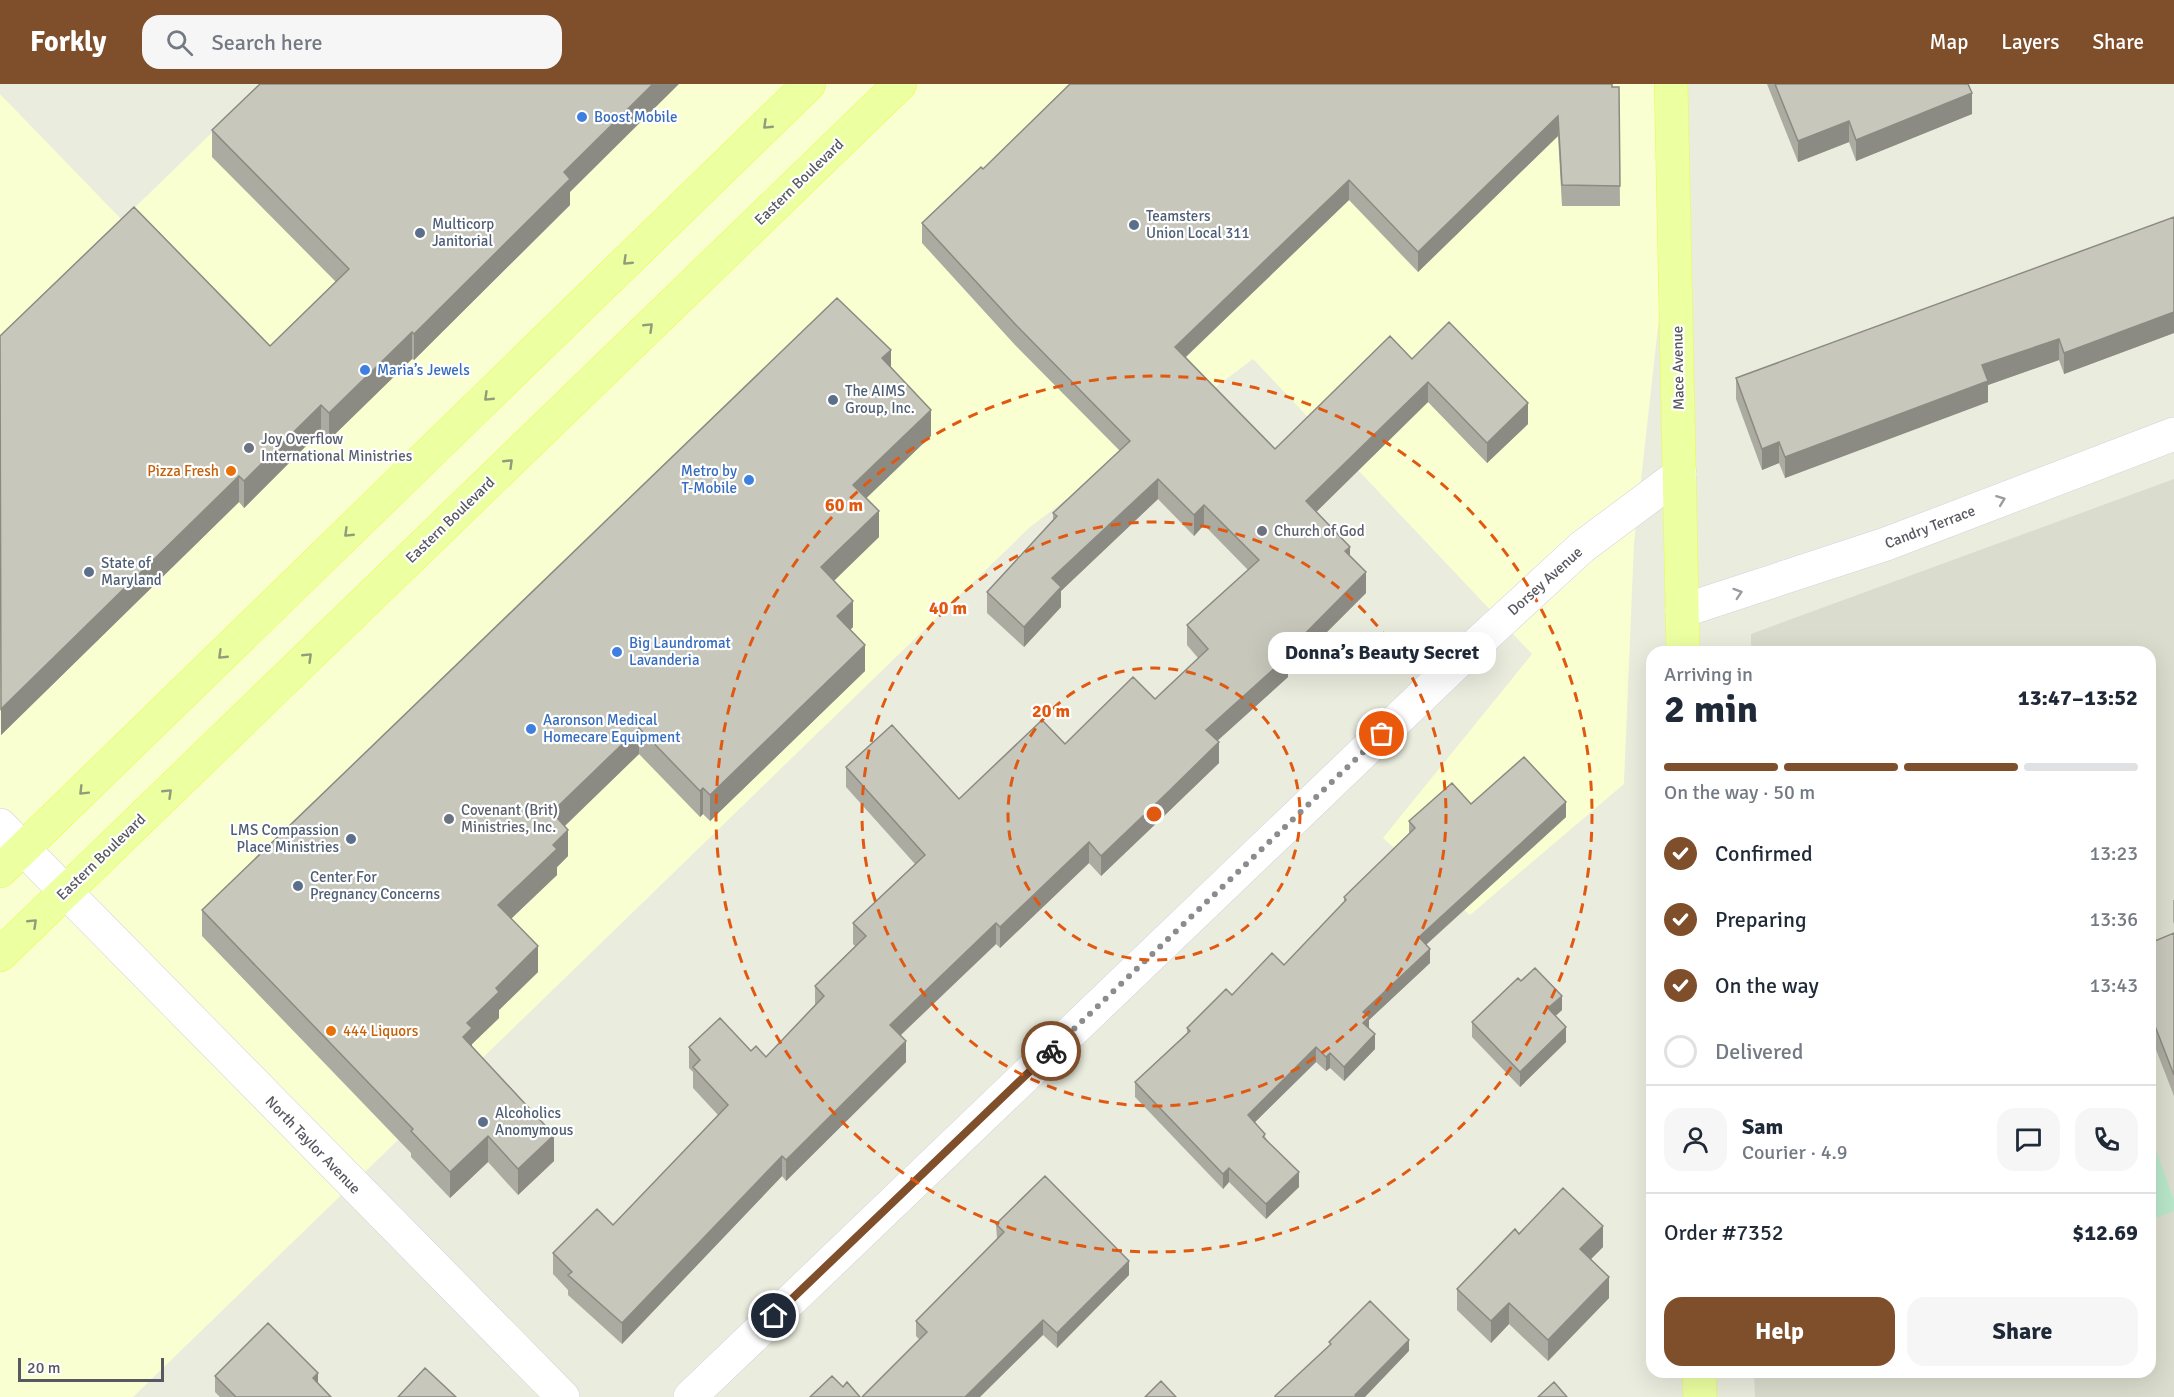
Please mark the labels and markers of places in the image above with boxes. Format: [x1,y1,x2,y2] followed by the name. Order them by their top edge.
[594,108,677,126] place label: Boost Mobile
[575,110,589,124] marker: Boost Mobile
[1146,207,1250,242] place label: Teamsters Union Local 311
[432,215,494,250] place label: Multicorp Janitorial
[1127,218,1141,232] marker: Teamsters Union Local 311
[413,226,427,240] marker: Multicorp Janitorial
[377,361,470,379] place label: Maria’s Jewels
[358,363,372,377] marker: Maria’s Jewels
[845,382,915,417] place label: The AIMS Group, Inc.
[826,393,840,407] marker: The AIMS Group, Inc.
[261,430,413,465] place label: Joy Overflow International Ministries
[242,441,256,455] marker: Joy Overflow International Ministries
[147,462,219,480] place label: Pizza Fresh
[681,462,737,497] place label: Metro by T-Mobile
[224,464,238,478] marker: Pizza Fresh
[742,473,756,487] marker: Metro by T-Mobile
[1274,522,1365,540] place label: Church of God
[1255,524,1269,538] marker: Church of God
[101,554,162,589] place label: State of Maryland
[82,565,96,579] marker: State of Maryland
[1268,632,1496,674] callout: Donna’s Beauty Secret
[629,634,731,669] place label: Big Laundromat Lavanderia
[610,645,624,659] marker: Big Laundromat Lavanderia
[1356,708,1407,759] pin
[543,711,680,746] place label: Aaronson Medical Homecare Equipment
[524,722,538,736] marker: Aaronson Medical Homecare Equipment
[461,801,558,836] place label: Covenant (Brit) Ministries, Inc.
[1144,804,1164,824] centre of rings
[442,812,456,826] marker: Covenant (Brit) Ministries, Inc.
[230,821,339,856] place label: LMS Compassion Place Ministries
[344,832,358,846] marker: LMS Compassion Place Ministries
[310,868,440,903] place label: Center For Pregnancy Concerns
[291,879,305,893] marker: Center For Pregnancy Concerns
[343,1022,419,1040] place label: 444 Liquors
[324,1024,338,1038] marker: 444 Liquors
[495,1104,574,1139] place label: Alcoholics Anomymous
[476,1115,490,1129] marker: Alcoholics Anomymous
[748,1290,799,1341] pin

